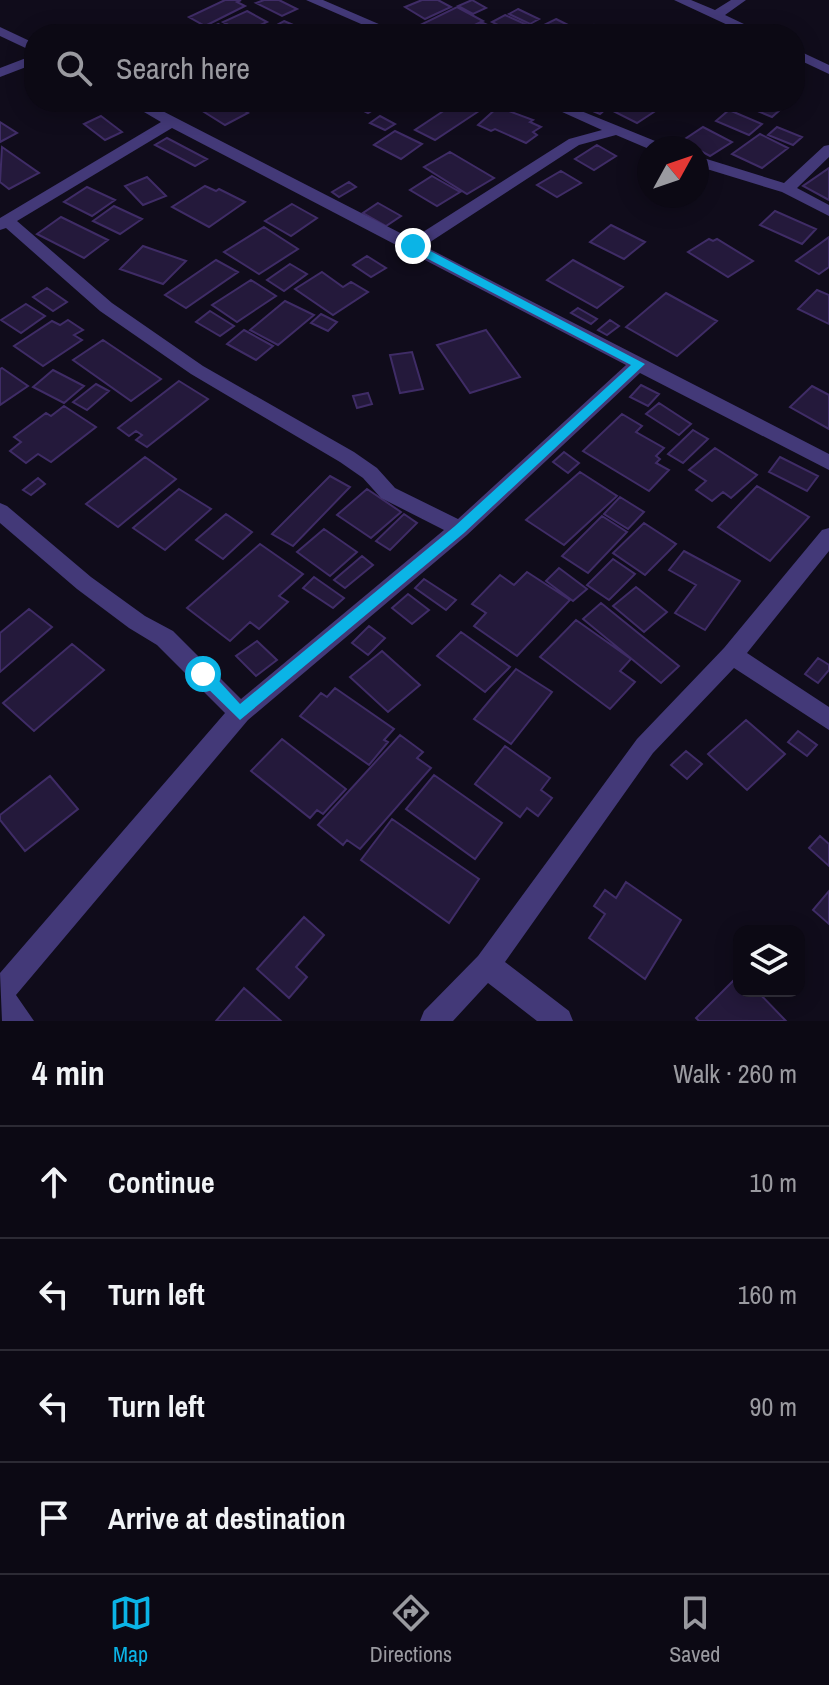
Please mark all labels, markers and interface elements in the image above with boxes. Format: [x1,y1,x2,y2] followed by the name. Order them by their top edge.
[24,24,805,112] search box
[52,46,96,90] icon: search
[116,48,250,88] text: Search here
[637,136,709,208] north arrow
[395,228,431,264] route end
[185,656,221,692] route start
[733,925,805,997] map controls
[733,925,805,997] button: layers
[32,1050,105,1096] text: 4 min
[673,1056,797,1091] text: Walk · 260 m
[32,1160,76,1204] icon: ahead
[108,1162,215,1202] text: Continue
[750,1165,797,1200] text: 10 m
[32,1272,76,1316] icon: left
[108,1274,205,1314] text: Turn left
[738,1277,797,1312] text: 160 m
[32,1384,76,1428] icon: left
[108,1386,205,1426] text: Turn left
[750,1389,797,1424] text: 90 m
[32,1496,76,1540] icon: arrive
[108,1498,346,1538] text: Arrive at destination
[109,1591,153,1669] tab: Map
[370,1591,452,1669] tab: Directions
[669,1591,720,1669] tab: Saved

